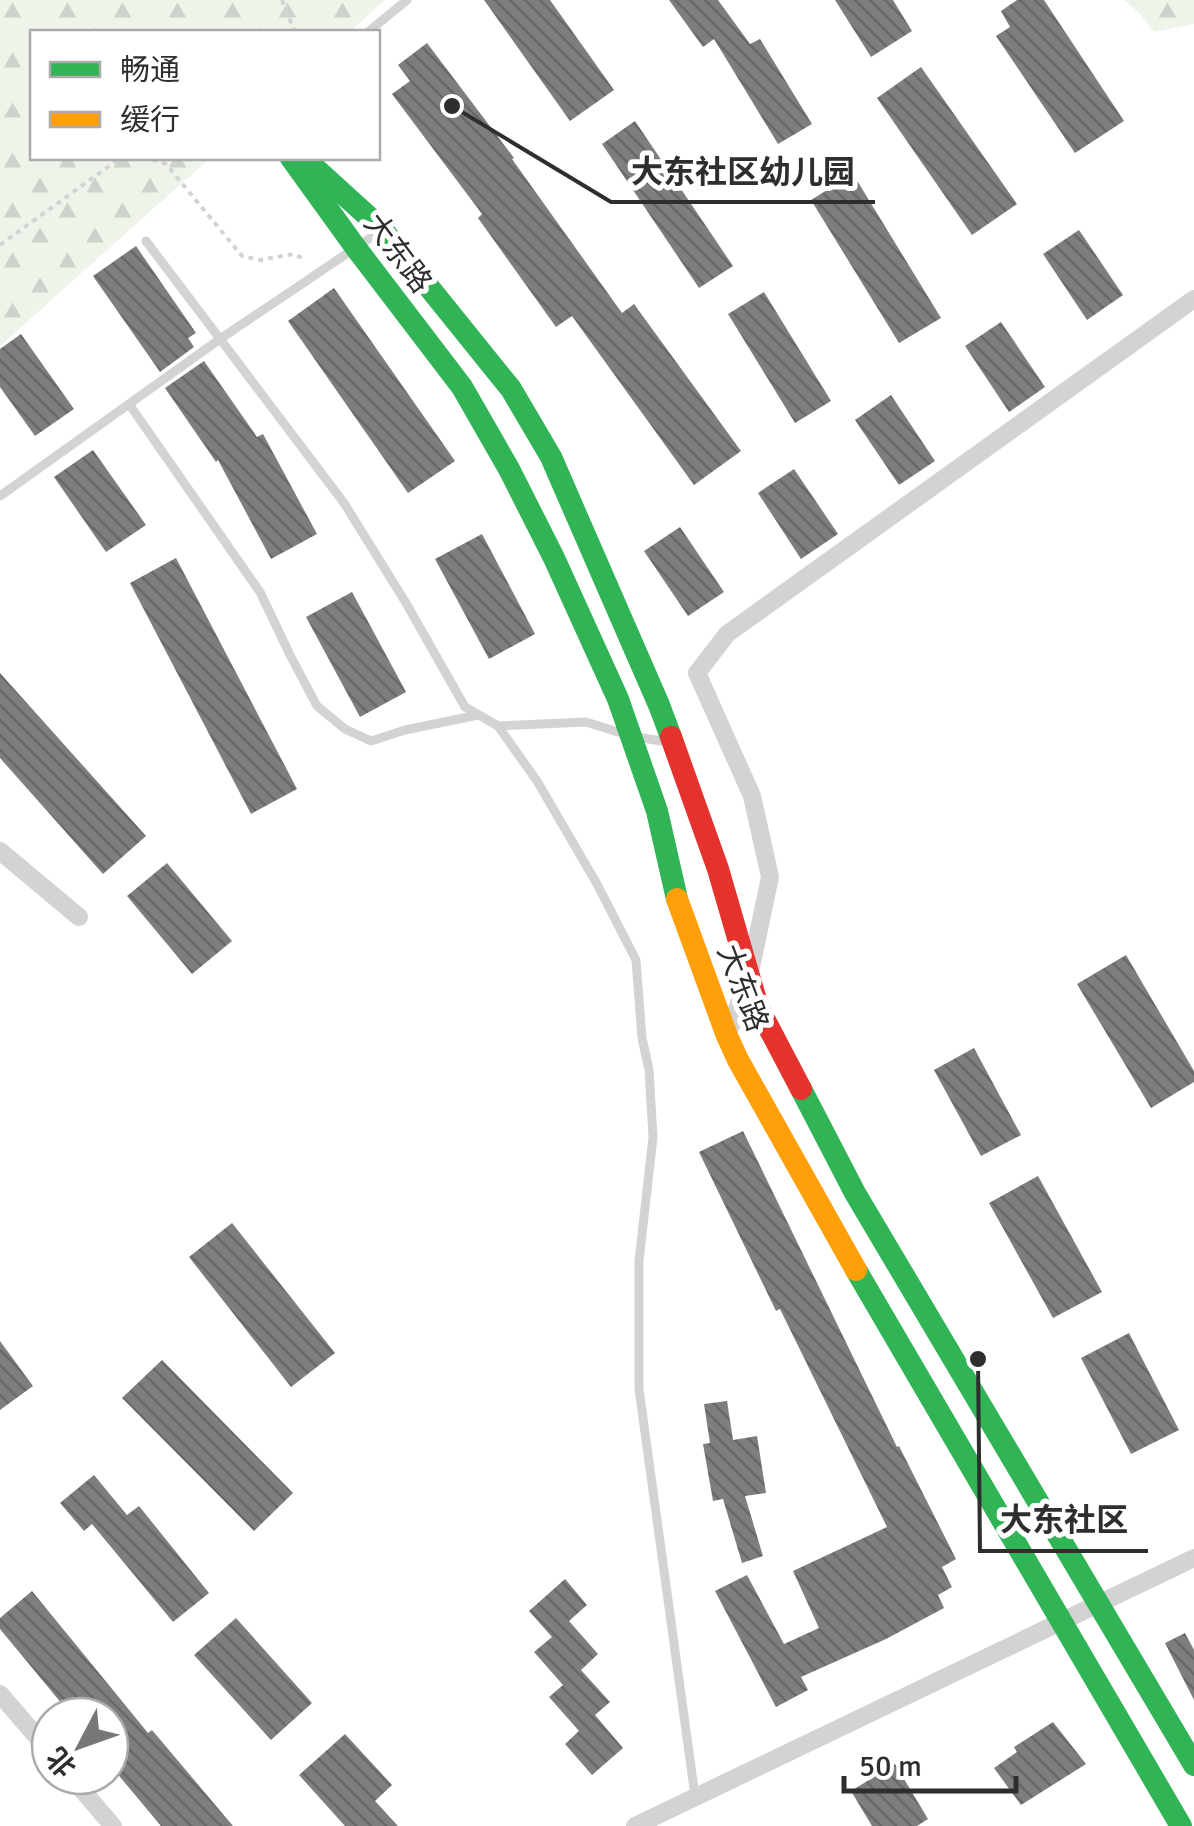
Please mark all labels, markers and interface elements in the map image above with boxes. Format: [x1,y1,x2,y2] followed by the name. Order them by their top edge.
[30,30,380,160] legend
[120,52,180,89] text: 畅通
[120,102,180,139] text: 缓行
[611,140,875,202] callout: 大东社区幼儿园
[631,153,855,192] text: 大东社区幼儿园
[356,206,439,300] street label: 大东路
[709,940,776,1037] street label: 大东路
[980,1489,1148,1551] callout: 大东社区
[1000,1501,1128,1540] text: 大东社区
[30,1696,130,1796] north arrow
[844,1731,1016,1793] scale bar
[40,1740,84,1783] text: 北
[859,1748,922,1785] text: 50 m

